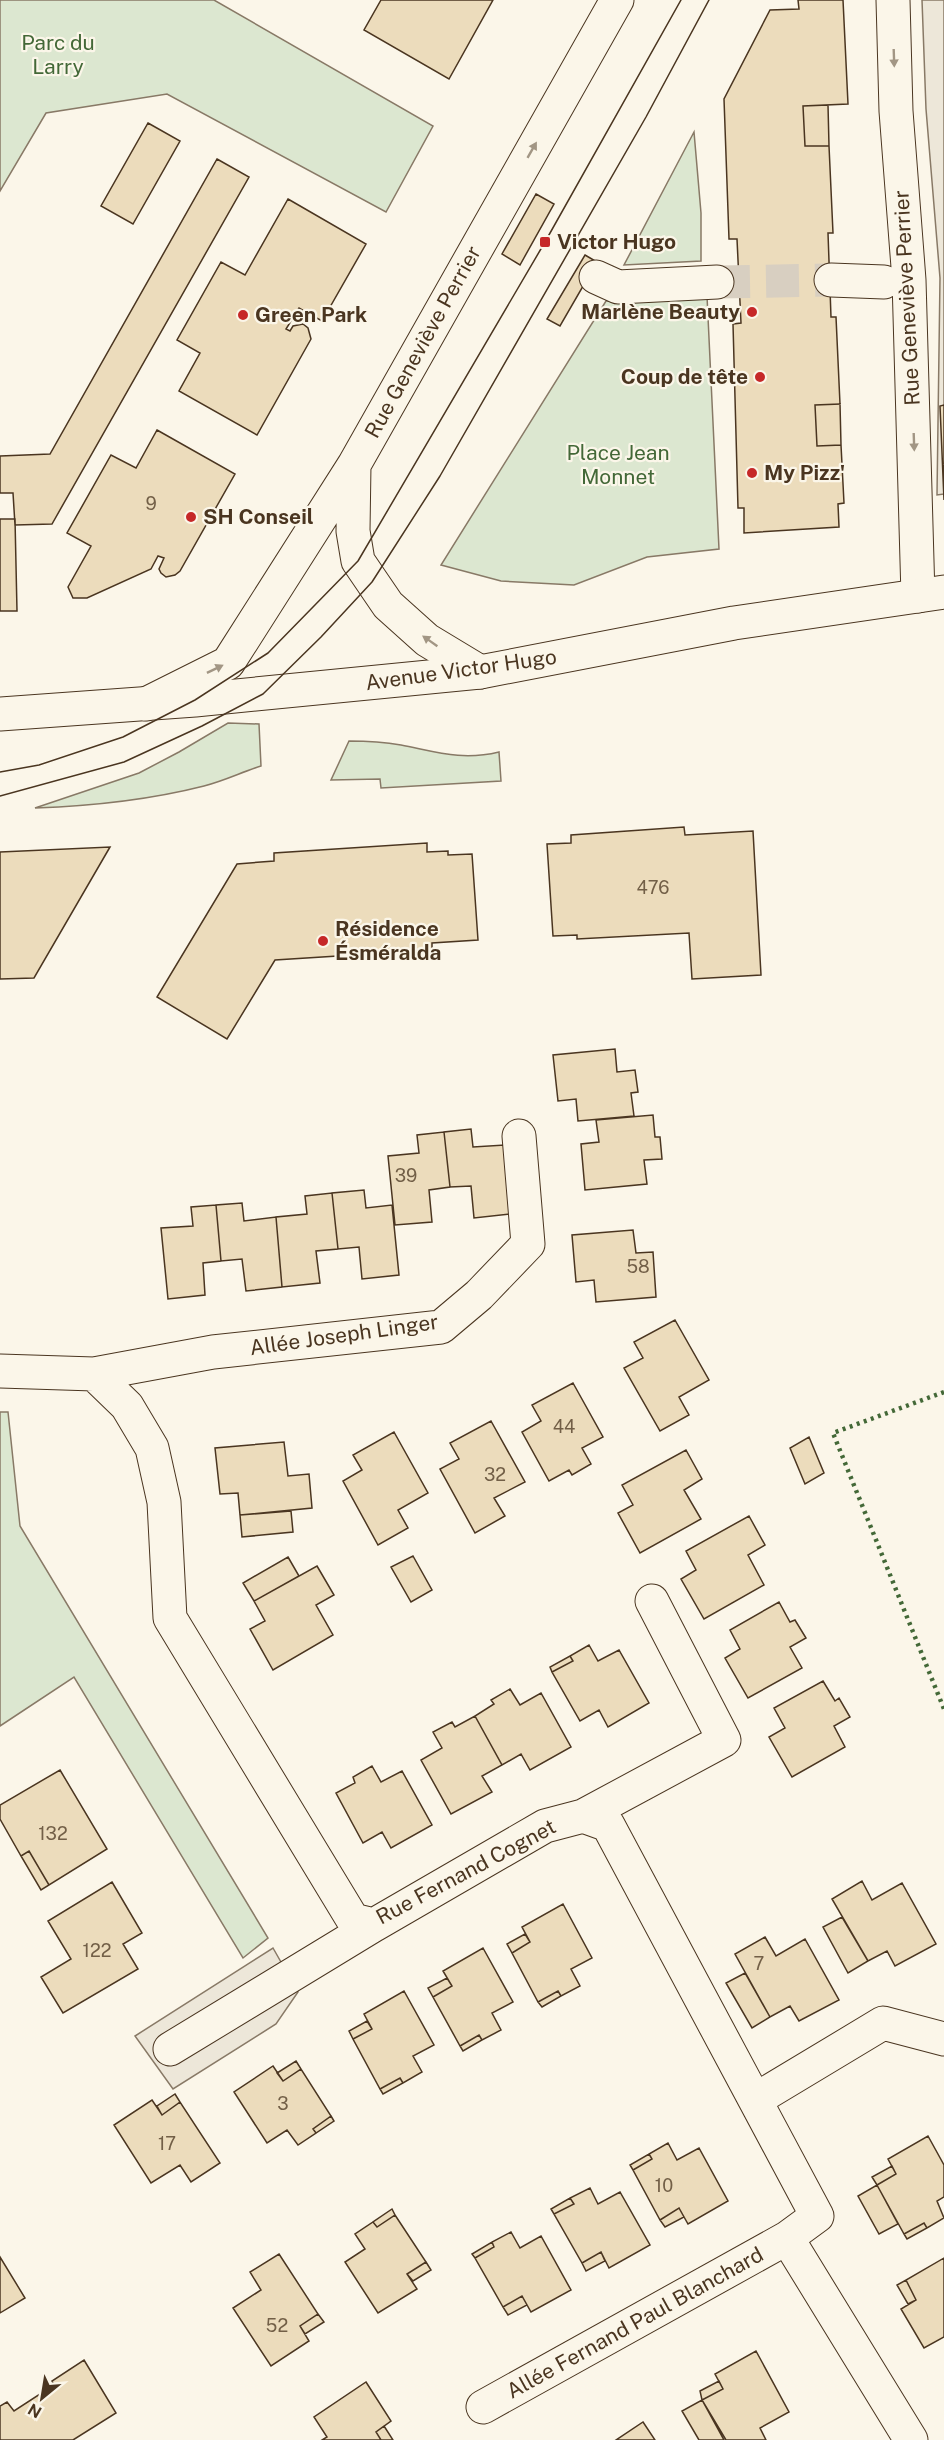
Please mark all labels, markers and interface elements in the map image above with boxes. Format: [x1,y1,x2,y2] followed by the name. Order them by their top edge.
[21,30,95,79] park label: Parc du Larry
[890,49,899,68] one-way arrow
[526,142,537,158] one-way arrow
[888,190,925,406] street label: Rue Geneviève Perrier
[557,229,676,254] place label: Victor Hugo
[538,235,552,249] marker: Victor Hugo
[359,241,486,442] street label: Rue Geneviève Perrier
[581,299,740,324] place label: Marlène Beauty
[255,302,367,327] place label: Green Park
[745,305,759,319] marker: Marlène Beauty
[236,308,250,322] marker: Green Park
[621,364,748,389] place label: Coup de tête
[753,370,767,384] marker: Coup de tête
[909,432,918,451] one-way arrow
[566,440,670,489] park label: Place Jean Monnet
[764,460,845,485] place label: My Pizz'
[745,466,759,480] marker: My Pizz'
[145,493,157,514] house number: 9
[203,504,314,529] place label: SH Conseil
[184,510,198,524] marker: SH Conseil
[423,635,439,647] one-way arrow
[364,644,558,695] street label: Avenue Victor Hugo
[207,665,224,674] one-way arrow
[637,877,669,898] house number: 476
[335,916,441,965] place label: Résidence Ésméralda
[316,934,330,948] marker: Résidence Ésméralda
[395,1165,417,1186] house number: 39
[626,1256,650,1277] house number: 58
[248,1309,440,1360] street label: Allée Joseph Linger
[553,1416,575,1437] house number: 44
[484,1464,506,1485] house number: 32
[372,1814,560,1929] street label: Rue Fernand Cognet
[38,1823,68,1844] house number: 132
[83,1940,111,1961] house number: 122
[754,1953,764,1974] house number: 7
[277,2093,289,2114] house number: 3
[158,2133,176,2154] house number: 17
[655,2175,673,2196] house number: 10
[502,2241,767,2404] street label: Allée Fernand Paul Blanchard
[266,2315,288,2336] house number: 52
[12,2368,72,2428] north arrow
[25,2399,45,2422] text: N

